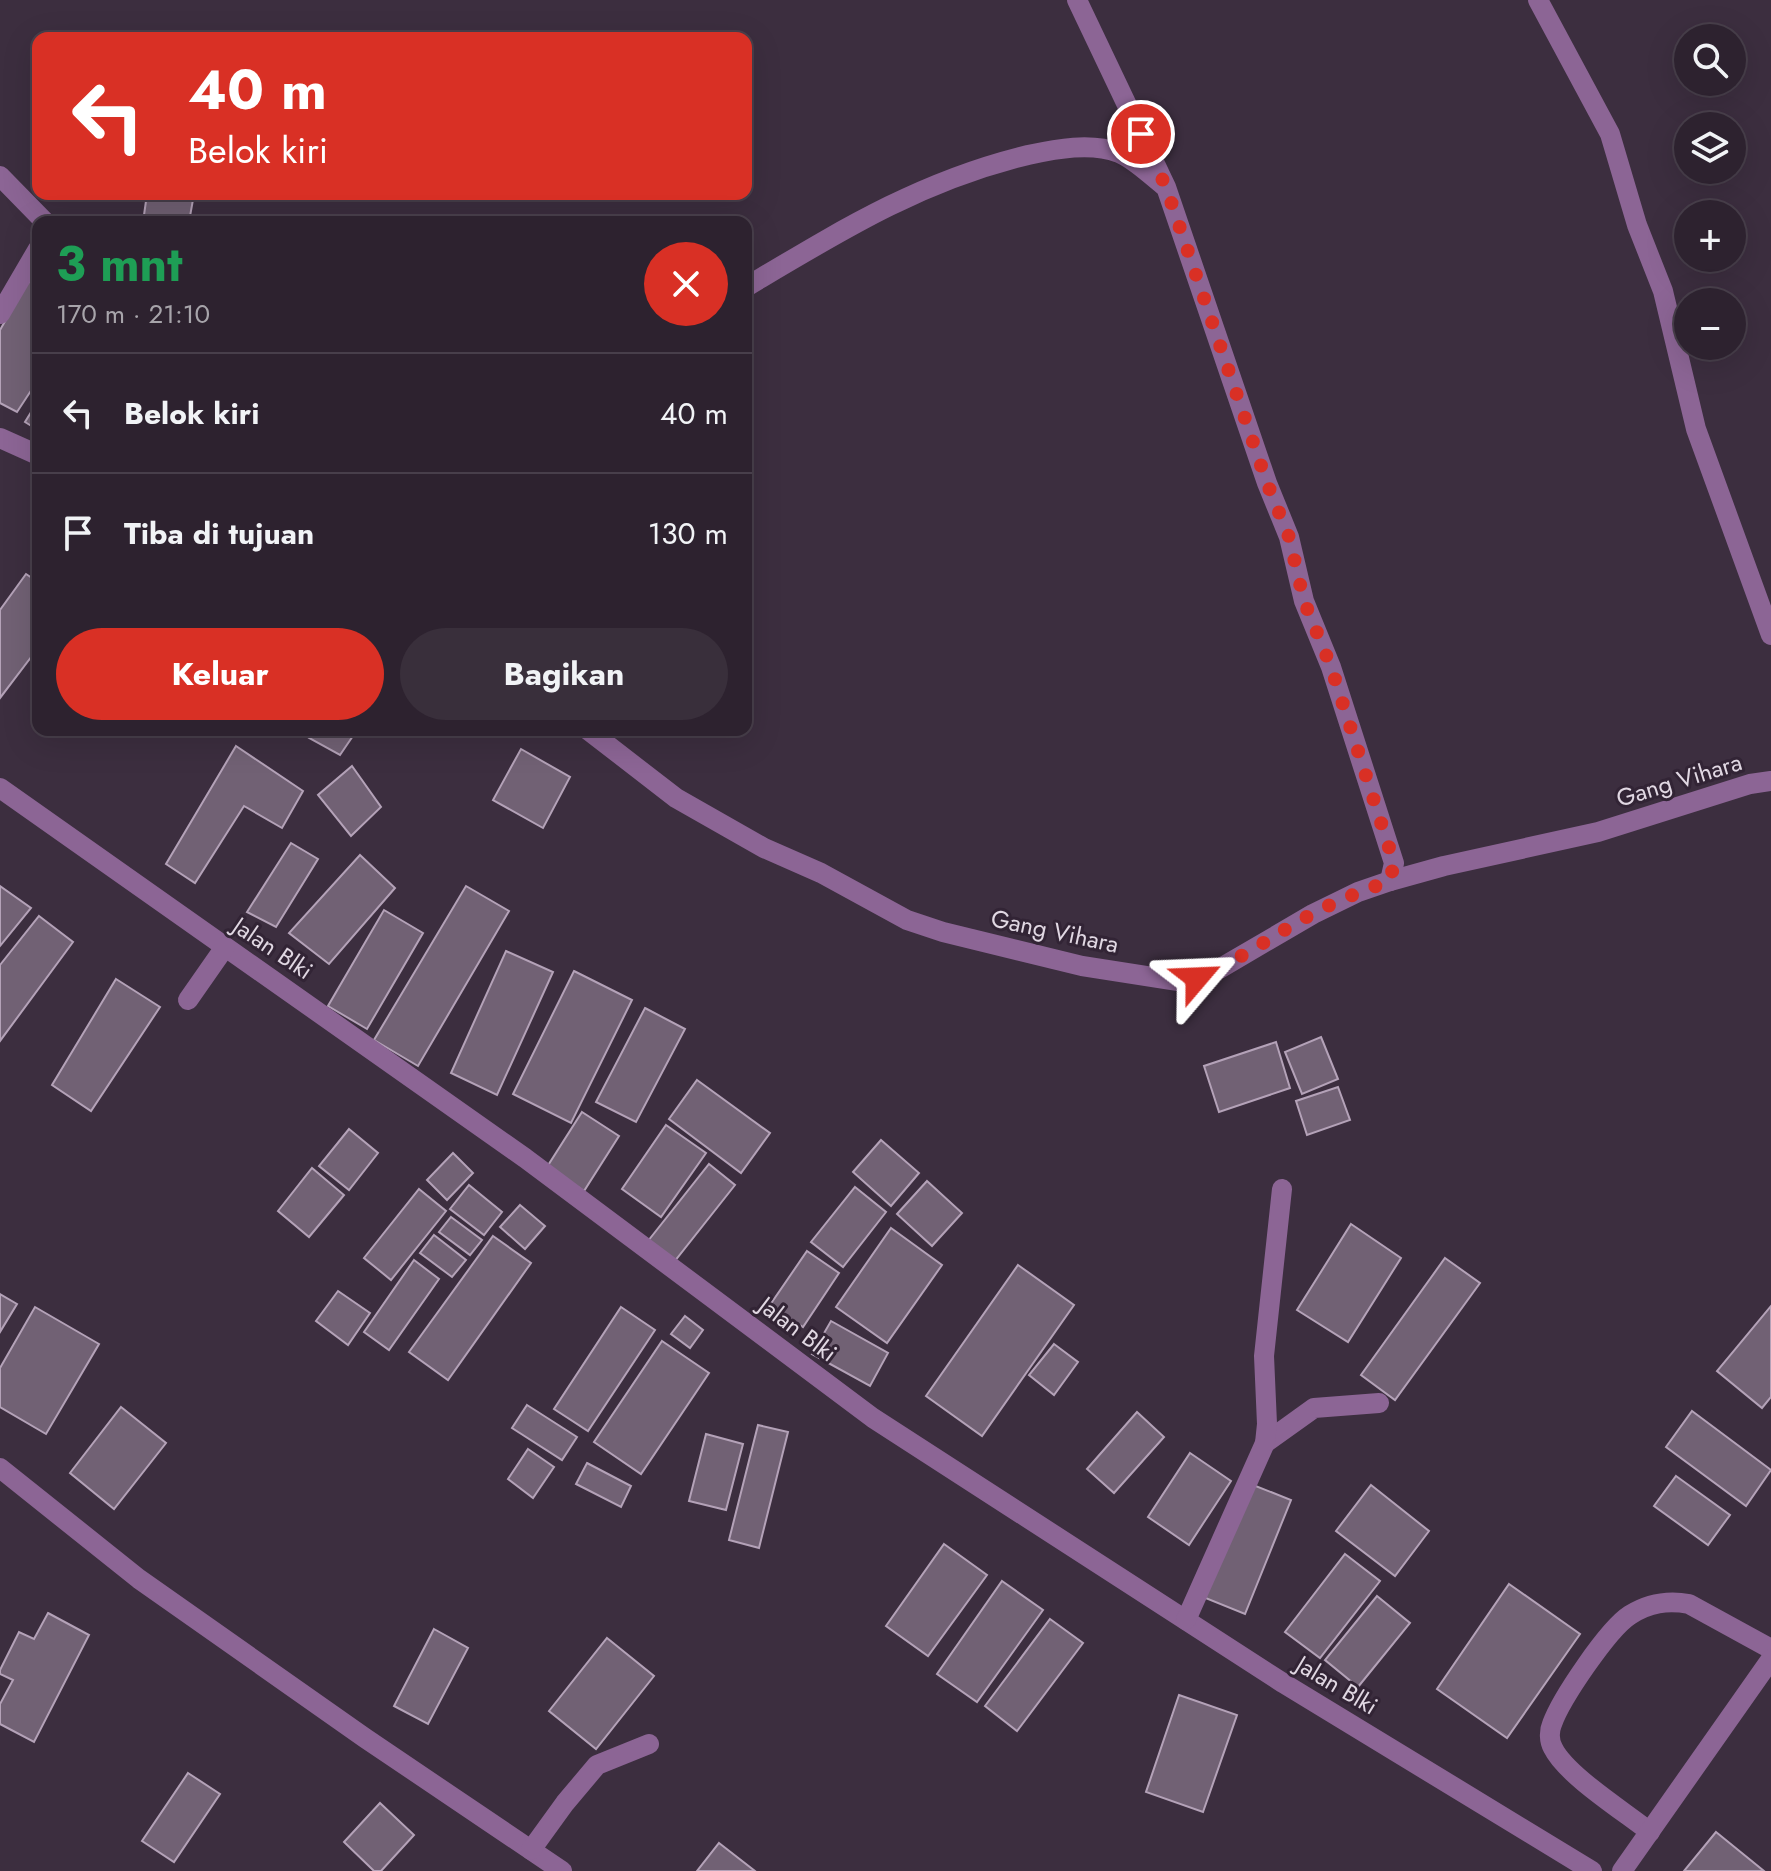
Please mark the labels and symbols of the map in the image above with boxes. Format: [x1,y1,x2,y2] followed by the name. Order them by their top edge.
[1107,100,1175,168] pin
[1612,744,1746,816] street label: Gang Vihara
[988,900,1122,962] street label: Gang Vihara
[223,907,320,988] street label: Jalan Blki
[1155,936,1239,1020] position arrow
[749,1286,844,1370] street label: Jalan Blki
[1287,1645,1385,1723] street label: Jalan Blki

